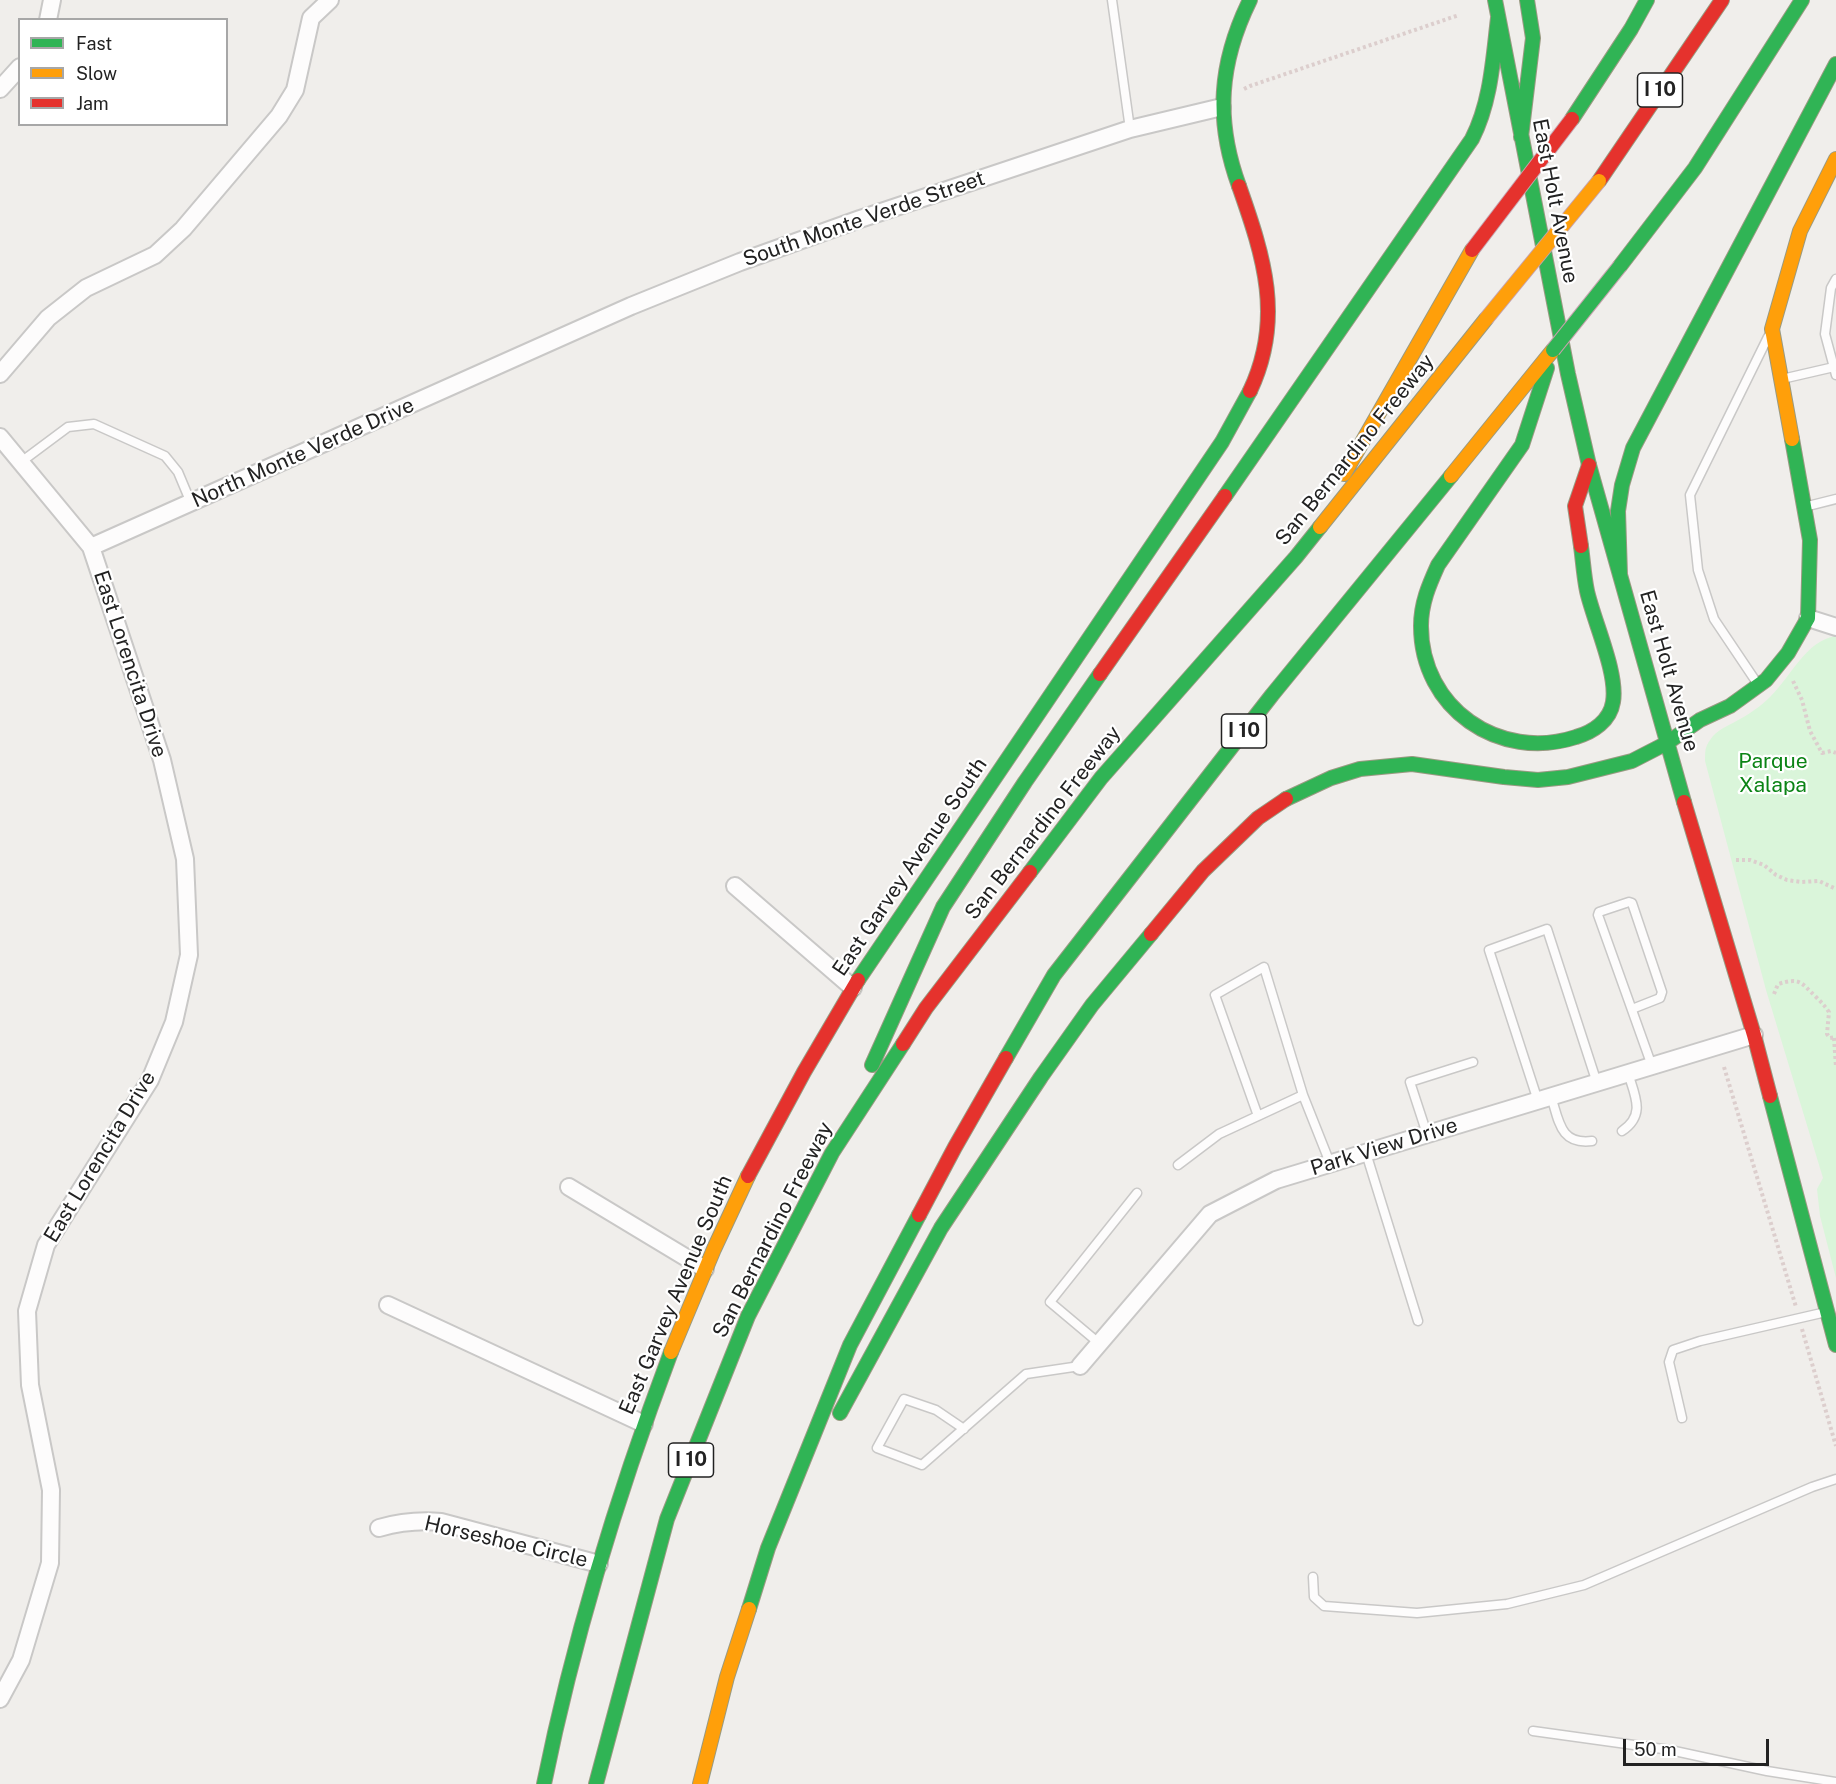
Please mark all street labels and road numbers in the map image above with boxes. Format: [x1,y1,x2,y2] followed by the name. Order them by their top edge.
[1638,73,1682,107] road number: I 10
[1527,117,1583,285] street label: East Holt Avenue
[740,166,988,272] street label: South Monte Verde Street
[1270,349,1440,551] street label: San Bernardino Freeway
[188,393,418,513] street label: North Monte Verde Drive
[88,567,172,761] street label: East Lorencita Drive
[1634,587,1704,755] street label: East Holt Avenue
[1222,714,1266,748] road number: I 10
[960,721,1126,925] street label: San Bernardino Freeway
[828,753,992,981] street label: East Garvey Avenue South
[39,1067,161,1247] street label: East Lorencita Drive
[1307,1113,1461,1181] street label: Park View Drive
[708,1118,838,1342] street label: San Bernardino Freeway
[614,1172,738,1418] street label: East Garvey Avenue South
[668,1443,714,1477] road number: I 10
[422,1511,590,1573] street label: Horseshoe Circle

